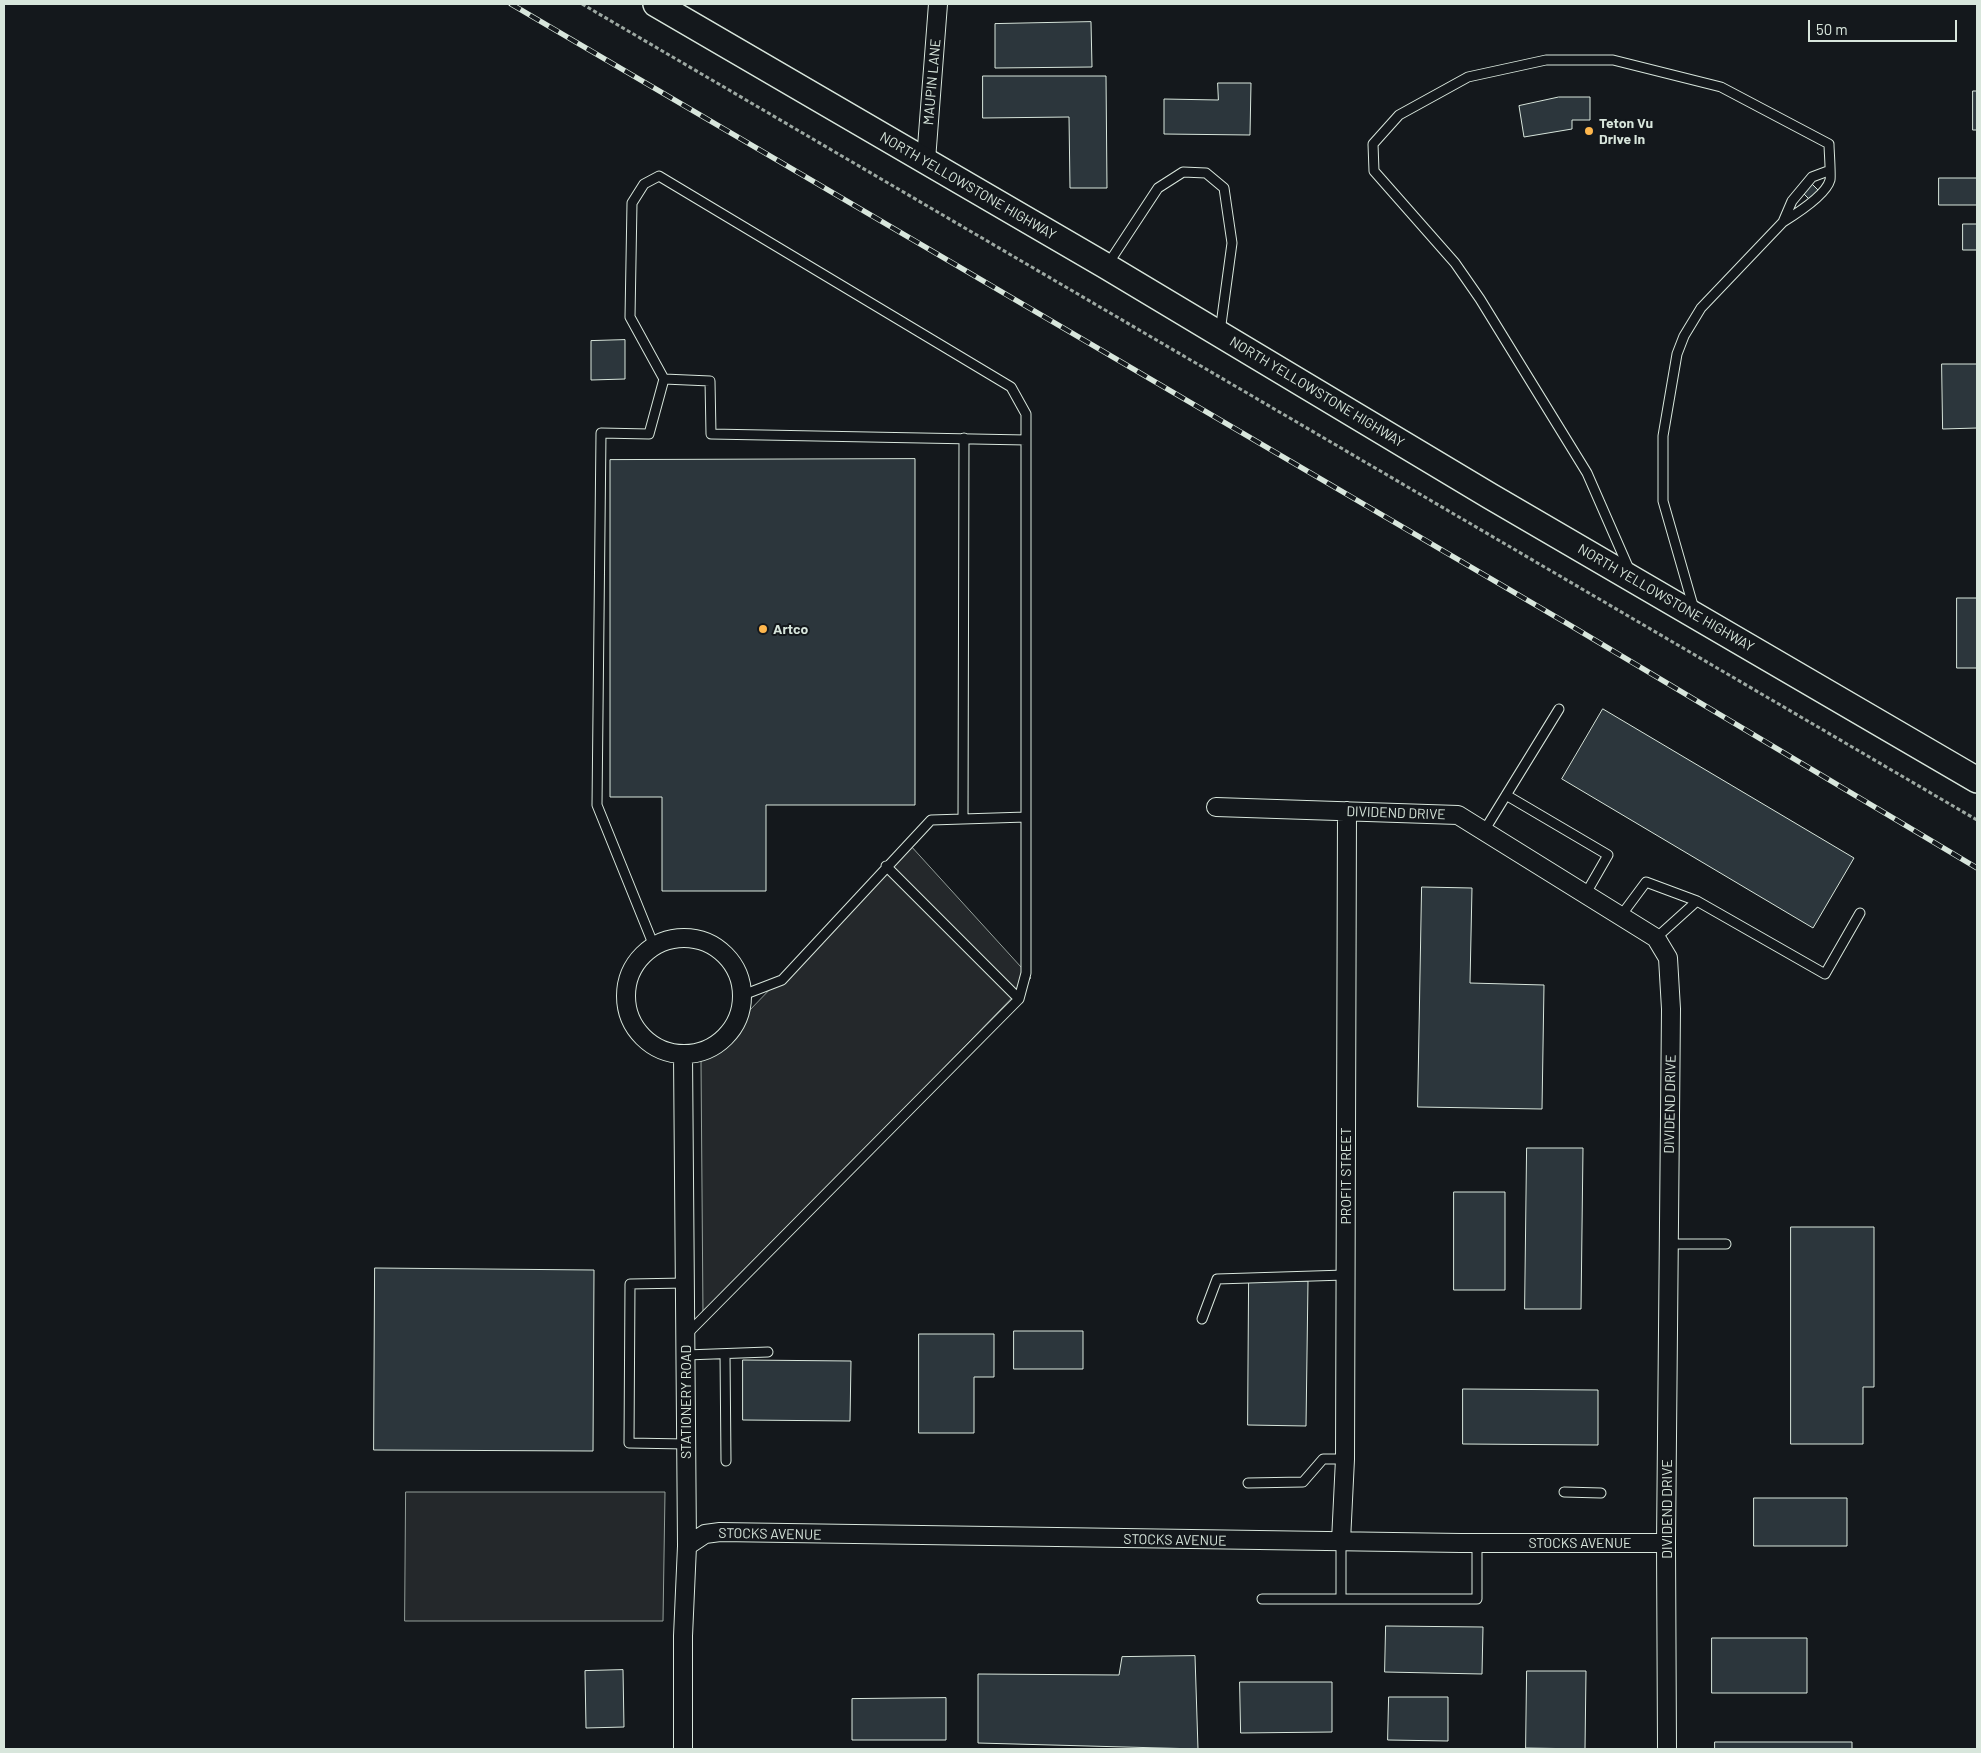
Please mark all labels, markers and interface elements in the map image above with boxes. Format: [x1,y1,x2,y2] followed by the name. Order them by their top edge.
[1811,10,1960,42] scale bar
[1816,20,1848,38] text: 50 m
[920,38,944,126] street label: MAUPIN LANE
[1599,115,1653,148] place label: Teton Vu Drive In
[1583,125,1595,137] marker: Teton Vu Drive In
[877,129,1059,243] street label: NORTH YELLOWSTONE HIGHWAY
[1227,333,1407,451] street label: NORTH YELLOWSTONE HIGHWAY
[1575,541,1757,655] street label: NORTH YELLOWSTONE HIGHWAY
[773,621,808,637] place label: Artco
[757,623,769,635] marker: Artco
[1346,803,1446,823] street label: DIVIDEND DRIVE
[1661,1054,1679,1154] street label: DIVIDEND DRIVE
[1338,1127,1354,1225] street label: PROFIT STREET
[678,1345,694,1459] street label: STATIONERY ROAD
[1659,1459,1675,1559] street label: DIVIDEND DRIVE
[718,1525,822,1543] street label: STOCKS AVENUE
[1123,1531,1227,1549] street label: STOCKS AVENUE
[1528,1535,1632,1551] street label: STOCKS AVENUE

